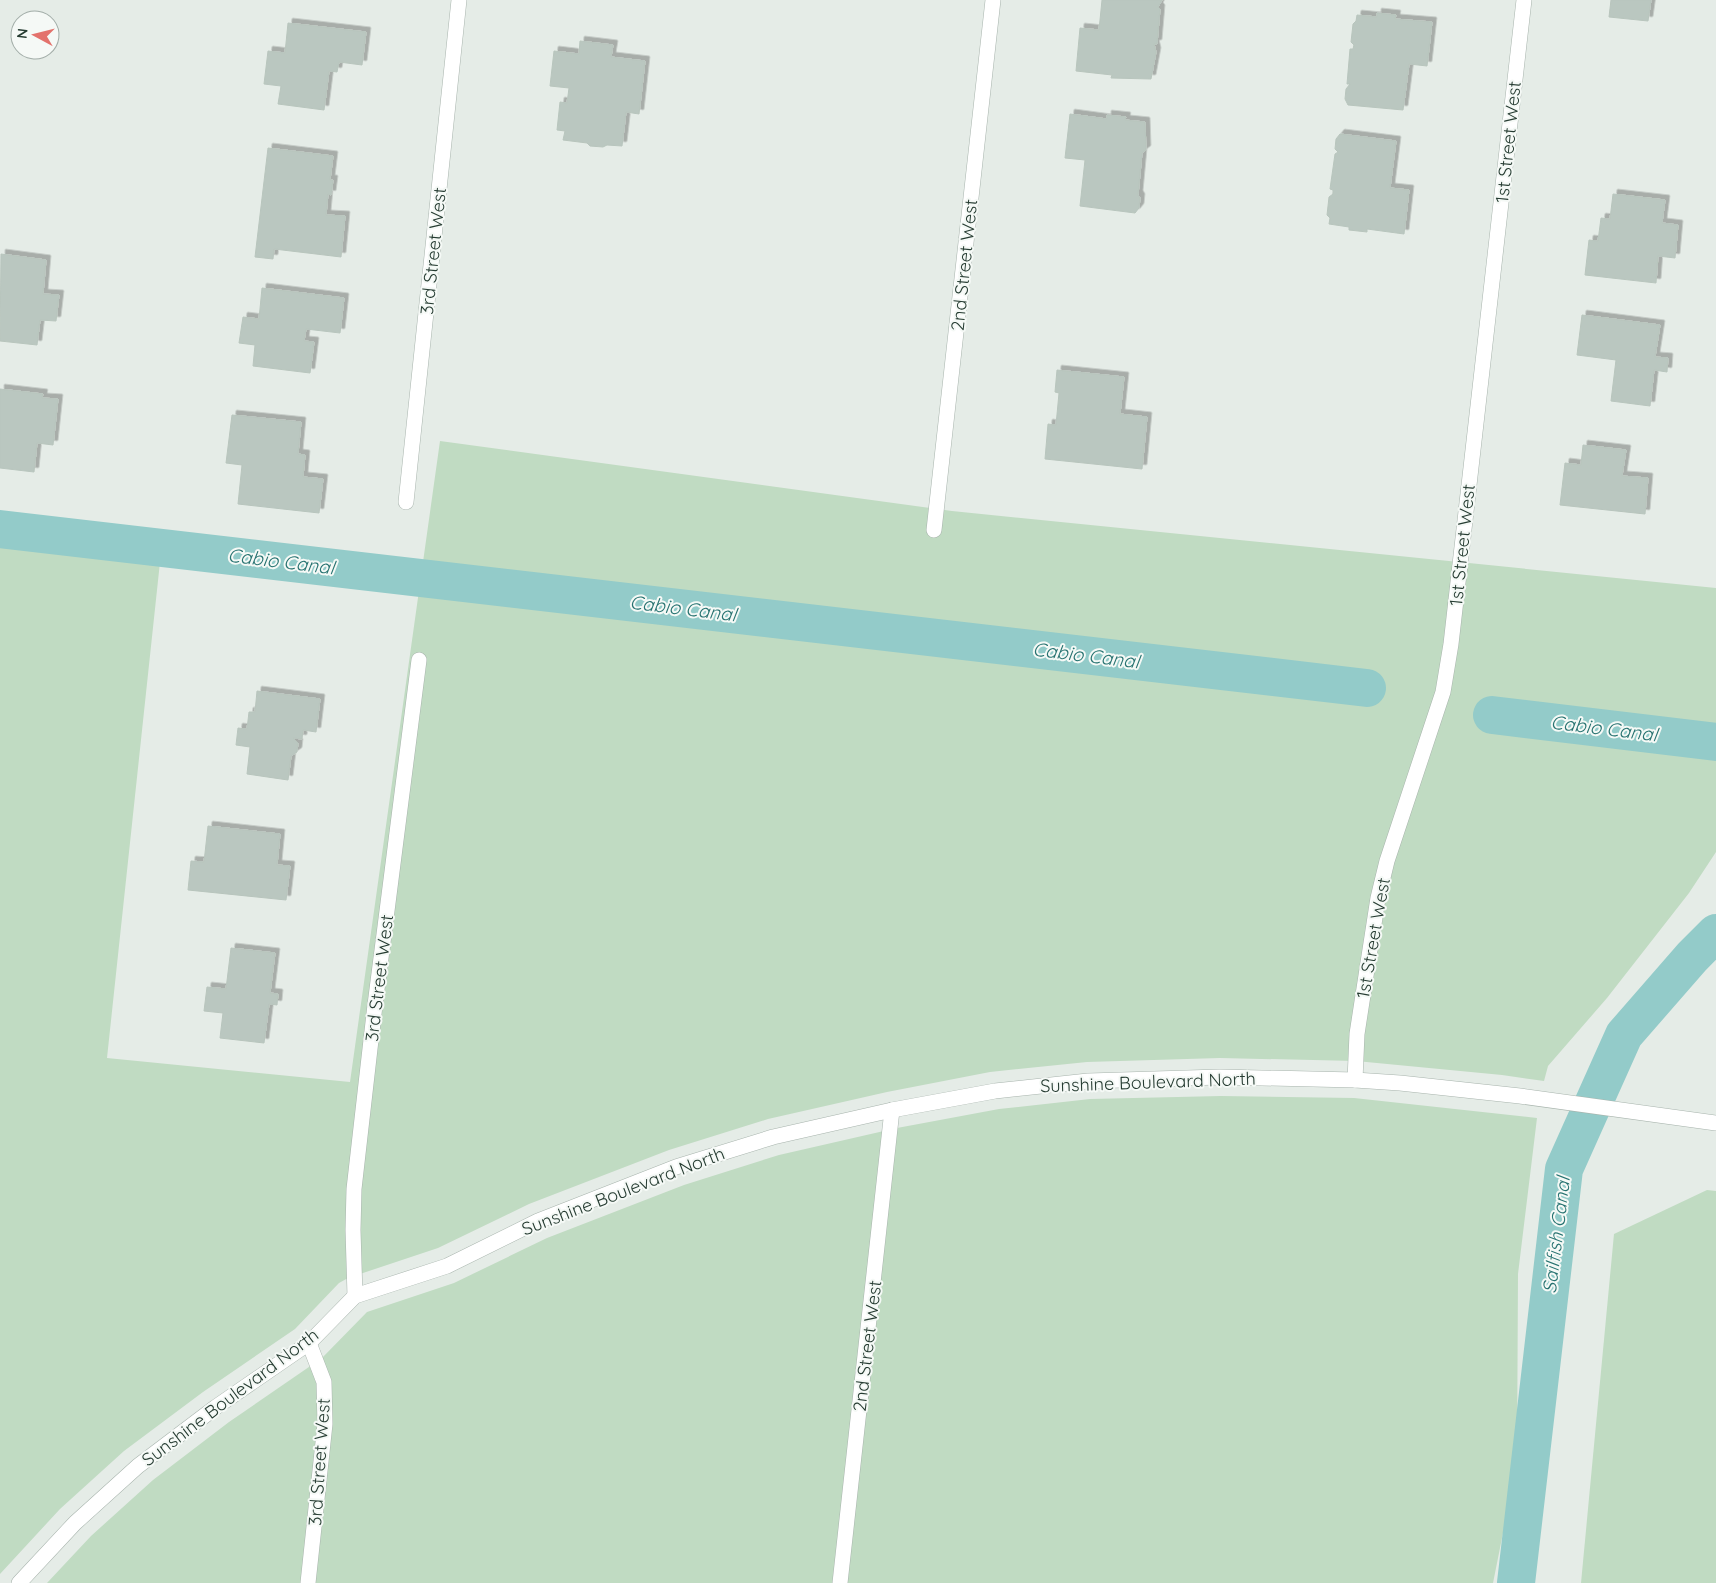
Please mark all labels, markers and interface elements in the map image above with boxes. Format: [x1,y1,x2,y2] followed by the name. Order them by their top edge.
[10,10,60,60] north arrow
[13,27,32,40] text: N
[1490,80,1526,204] street label: 1st Street West
[415,186,451,316] street label: 3rd Street West
[946,198,982,332] street label: 2nd Street West
[1444,483,1480,607] street label: 1st Street West
[226,543,338,580] water label: Cabio Canal
[628,590,740,627] water label: Cabio Canal
[1031,637,1143,674] water label: Cabio Canal
[1549,710,1661,747] water label: Cabio Canal
[1351,876,1395,1000] street label: 1st Street West
[360,913,398,1043] street label: 3rd Street West
[1040,1067,1256,1097] street label: Sunshine Boulevard North
[518,1142,728,1240] street label: Sunshine Boulevard North
[1537,1173,1575,1295] water label: Sailfish Canal
[848,1279,886,1413] street label: 2nd Street West
[137,1323,323,1471] street label: Sunshine Boulevard North
[303,1397,335,1527] street label: 3rd Street West

